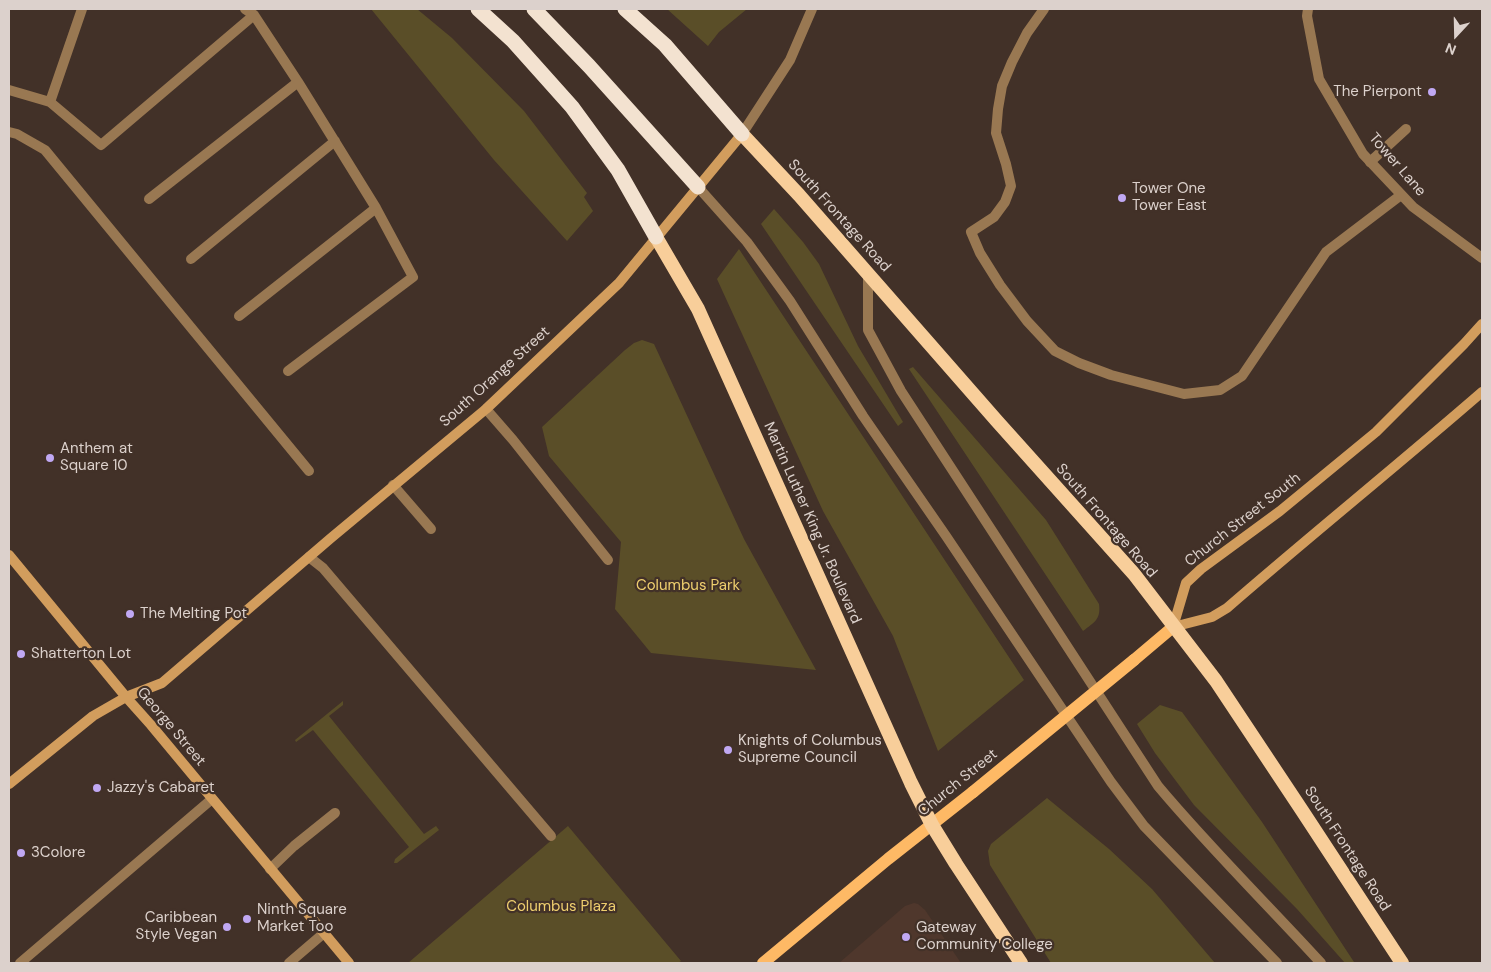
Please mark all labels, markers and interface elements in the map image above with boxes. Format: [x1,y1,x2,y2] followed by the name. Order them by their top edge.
[1431,10,1481,60] north arrow
[1443,39,1459,59] text: N
[1333,83,1422,101] place label: The Pierpont
[1426,86,1438,98] marker: The Pierpont
[1365,130,1429,200] street label: Tower Lane
[784,156,894,276] street label: South Frontage Road
[1132,180,1207,215] place label: Tower One Tower East
[1116,192,1128,204] marker: Tower One Tower East
[436,323,554,431] street label: South Orange Street
[759,419,865,627] street label: Martin Luther King Jr. Boulevard
[60,440,133,475] place label: Anthem at Square 10
[44,452,56,464] marker: Anthem at Square 10
[1052,460,1160,582] street label: South Frontage Road
[1182,469,1304,571] street label: Church Street South
[636,577,740,595] park label: Columbus Park
[140,605,247,623] place label: The Melting Pot
[124,608,136,620] marker: The Melting Pot
[31,645,131,663] place label: Shatterton Lot
[15,648,27,660] marker: Shatterton Lot
[133,684,209,770] street label: George Street
[738,732,882,767] place label: Knights of Columbus Supreme Council
[722,744,734,756] marker: Knights of Columbus Supreme Council
[915,746,1001,820] street label: Church Street
[107,779,215,797] place label: Jazzy's Cabaret
[91,782,103,794] marker: Jazzy's Cabaret
[1300,783,1394,915] street label: South Frontage Road
[31,844,86,862] place label: 3Colore
[15,847,27,859] marker: 3Colore
[506,898,616,916] park label: Columbus Plaza
[257,901,347,936] place label: Ninth Square Market Too
[136,909,217,944] place label: Caribbean Style Vegan
[241,913,253,925] marker: Ninth Square Market Too
[916,919,1053,954] place label: Gateway Community College
[221,921,233,933] marker: Caribbean Style Vegan
[900,931,912,943] marker: Gateway Community College

